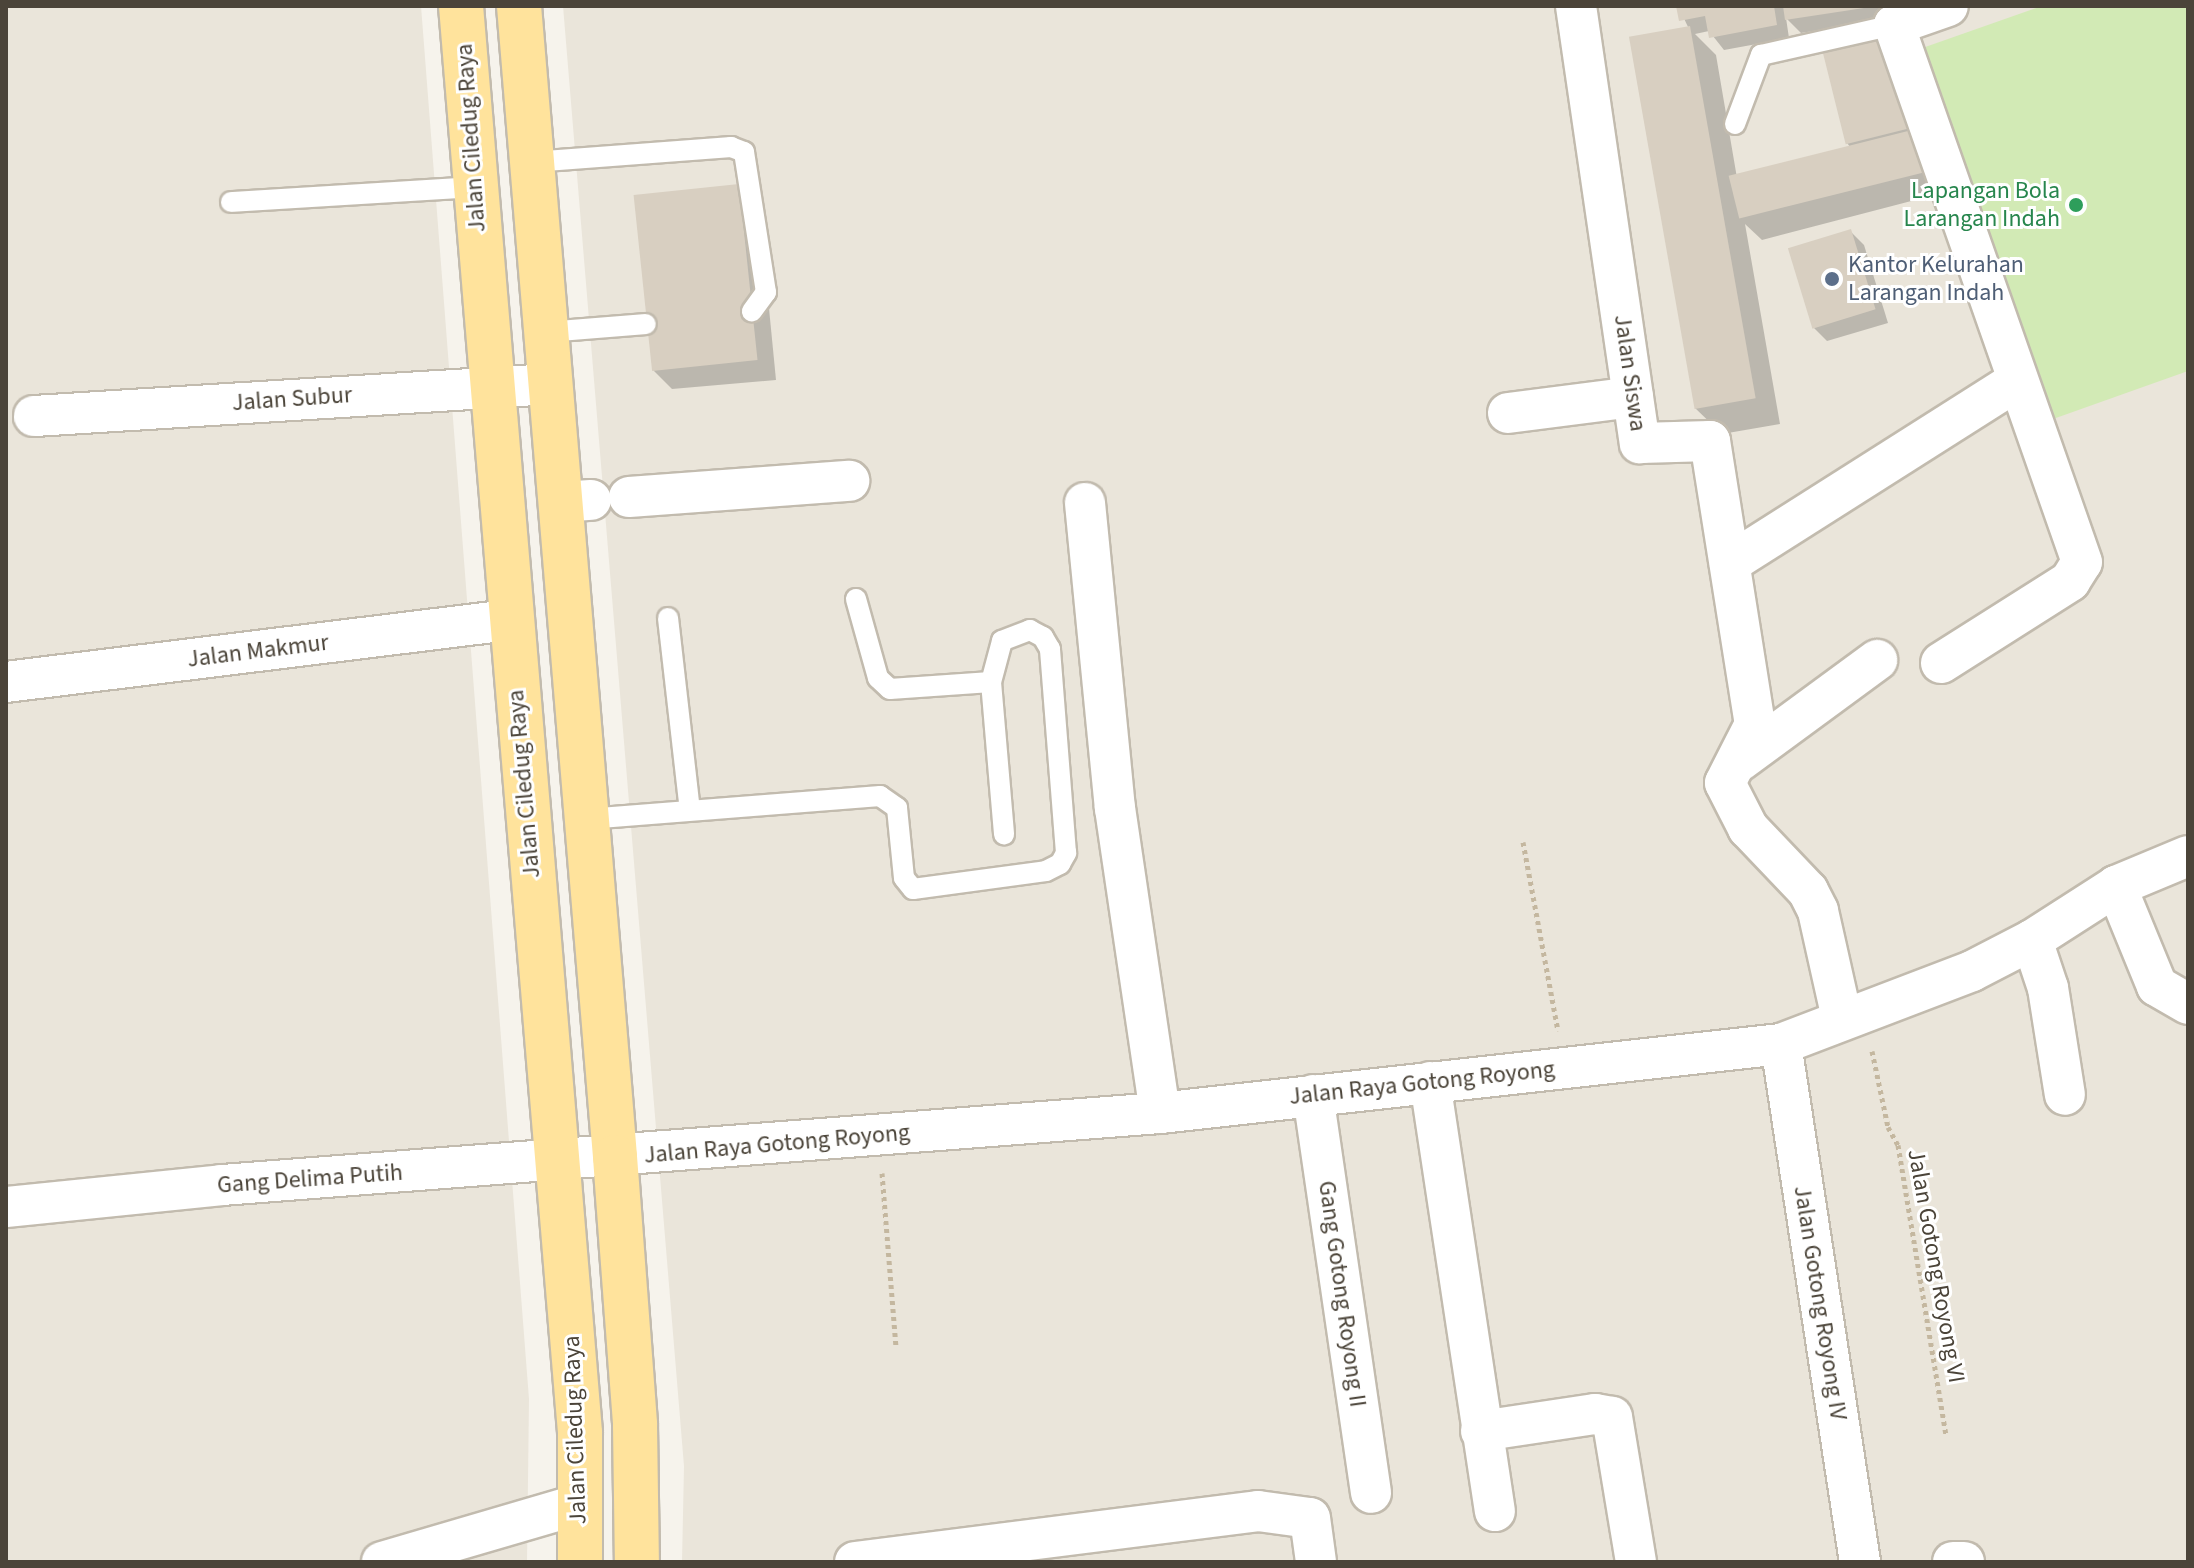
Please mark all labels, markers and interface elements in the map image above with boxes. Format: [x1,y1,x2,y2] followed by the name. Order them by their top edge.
[450,43,492,233] street label: Jalan Ciledug Raya
[1904,177,2060,233] place label: Lapangan Bola Larangan Indah
[2067,196,2085,214] marker: Lapangan Bola Larangan Indah
[1848,251,2024,307] place label: Kantor Kelurahan Larangan Indah
[1823,270,1841,288] marker: Kantor Kelurahan Larangan Indah
[1608,313,1652,433] street label: Jalan Siswa
[231,380,353,418] street label: Jalan Subur
[186,628,330,674] street label: Jalan Makmur
[501,689,547,879] street label: Jalan Ciledug Raya
[1288,1055,1556,1111] street label: Jalan Raya Gotong Royong
[643,1118,911,1170] street label: Jalan Raya Gotong Royong
[1901,1147,1971,1385] street label: Jalan Gotong Royong VI
[216,1158,404,1200] street label: Gang Delima Putih
[1312,1179,1372,1409] street label: Gang Gotong Royong II
[1787,1184,1853,1422] street label: Jalan Gotong Royong IV
[557,1335,593,1525] street label: Jalan Ciledug Raya

